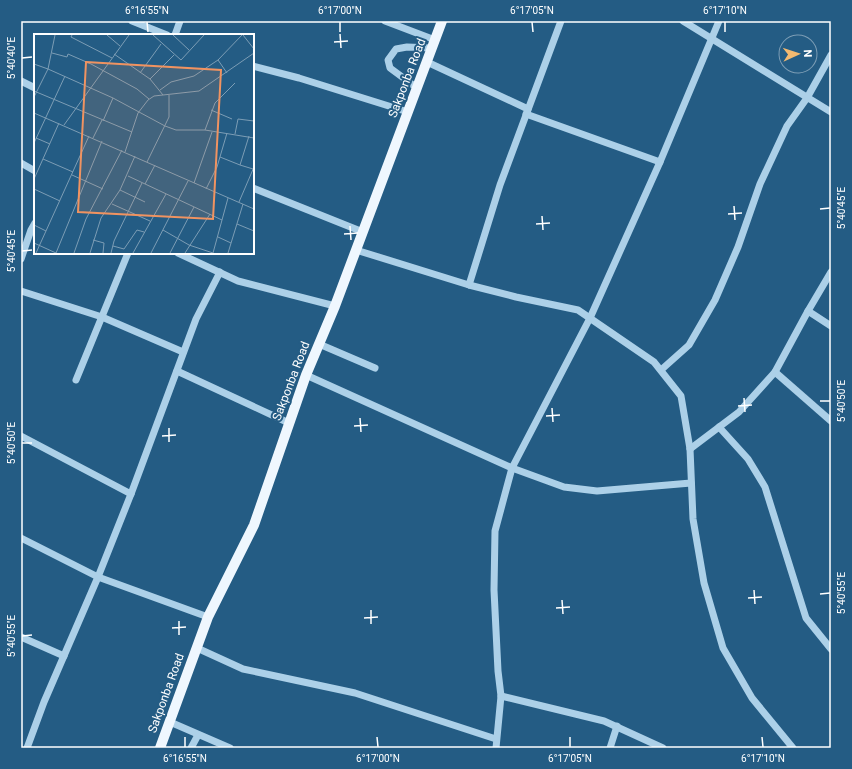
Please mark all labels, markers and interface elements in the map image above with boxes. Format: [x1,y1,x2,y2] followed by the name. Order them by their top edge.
[125,5,169,16] text: 6°16'55"N
[318,5,362,16] text: 6°17'00"N
[510,5,554,16] text: 6°17'05"N
[703,5,747,16] text: 6°17'10"N
[34,34,254,254] inset map
[778,34,818,74] north arrow
[6,36,17,79] text: 5°40'40"E
[385,36,429,120] street label: Sakponba Road
[801,49,814,58] text: N
[836,186,847,229] text: 5°40'45"E
[6,229,17,272] text: 5°40'45"E
[269,339,313,423] street label: Sakponba Road
[836,379,847,422] text: 5°40'50"E
[6,421,17,464] text: 5°40'50"E
[836,571,847,614] text: 5°40'55"E
[6,614,17,657] text: 5°40'55"E
[145,651,187,735] street label: Sakponba Road
[163,753,207,764] text: 6°16'55"N
[356,753,400,764] text: 6°17'00"N
[548,753,592,764] text: 6°17'05"N
[741,753,785,764] text: 6°17'10"N

